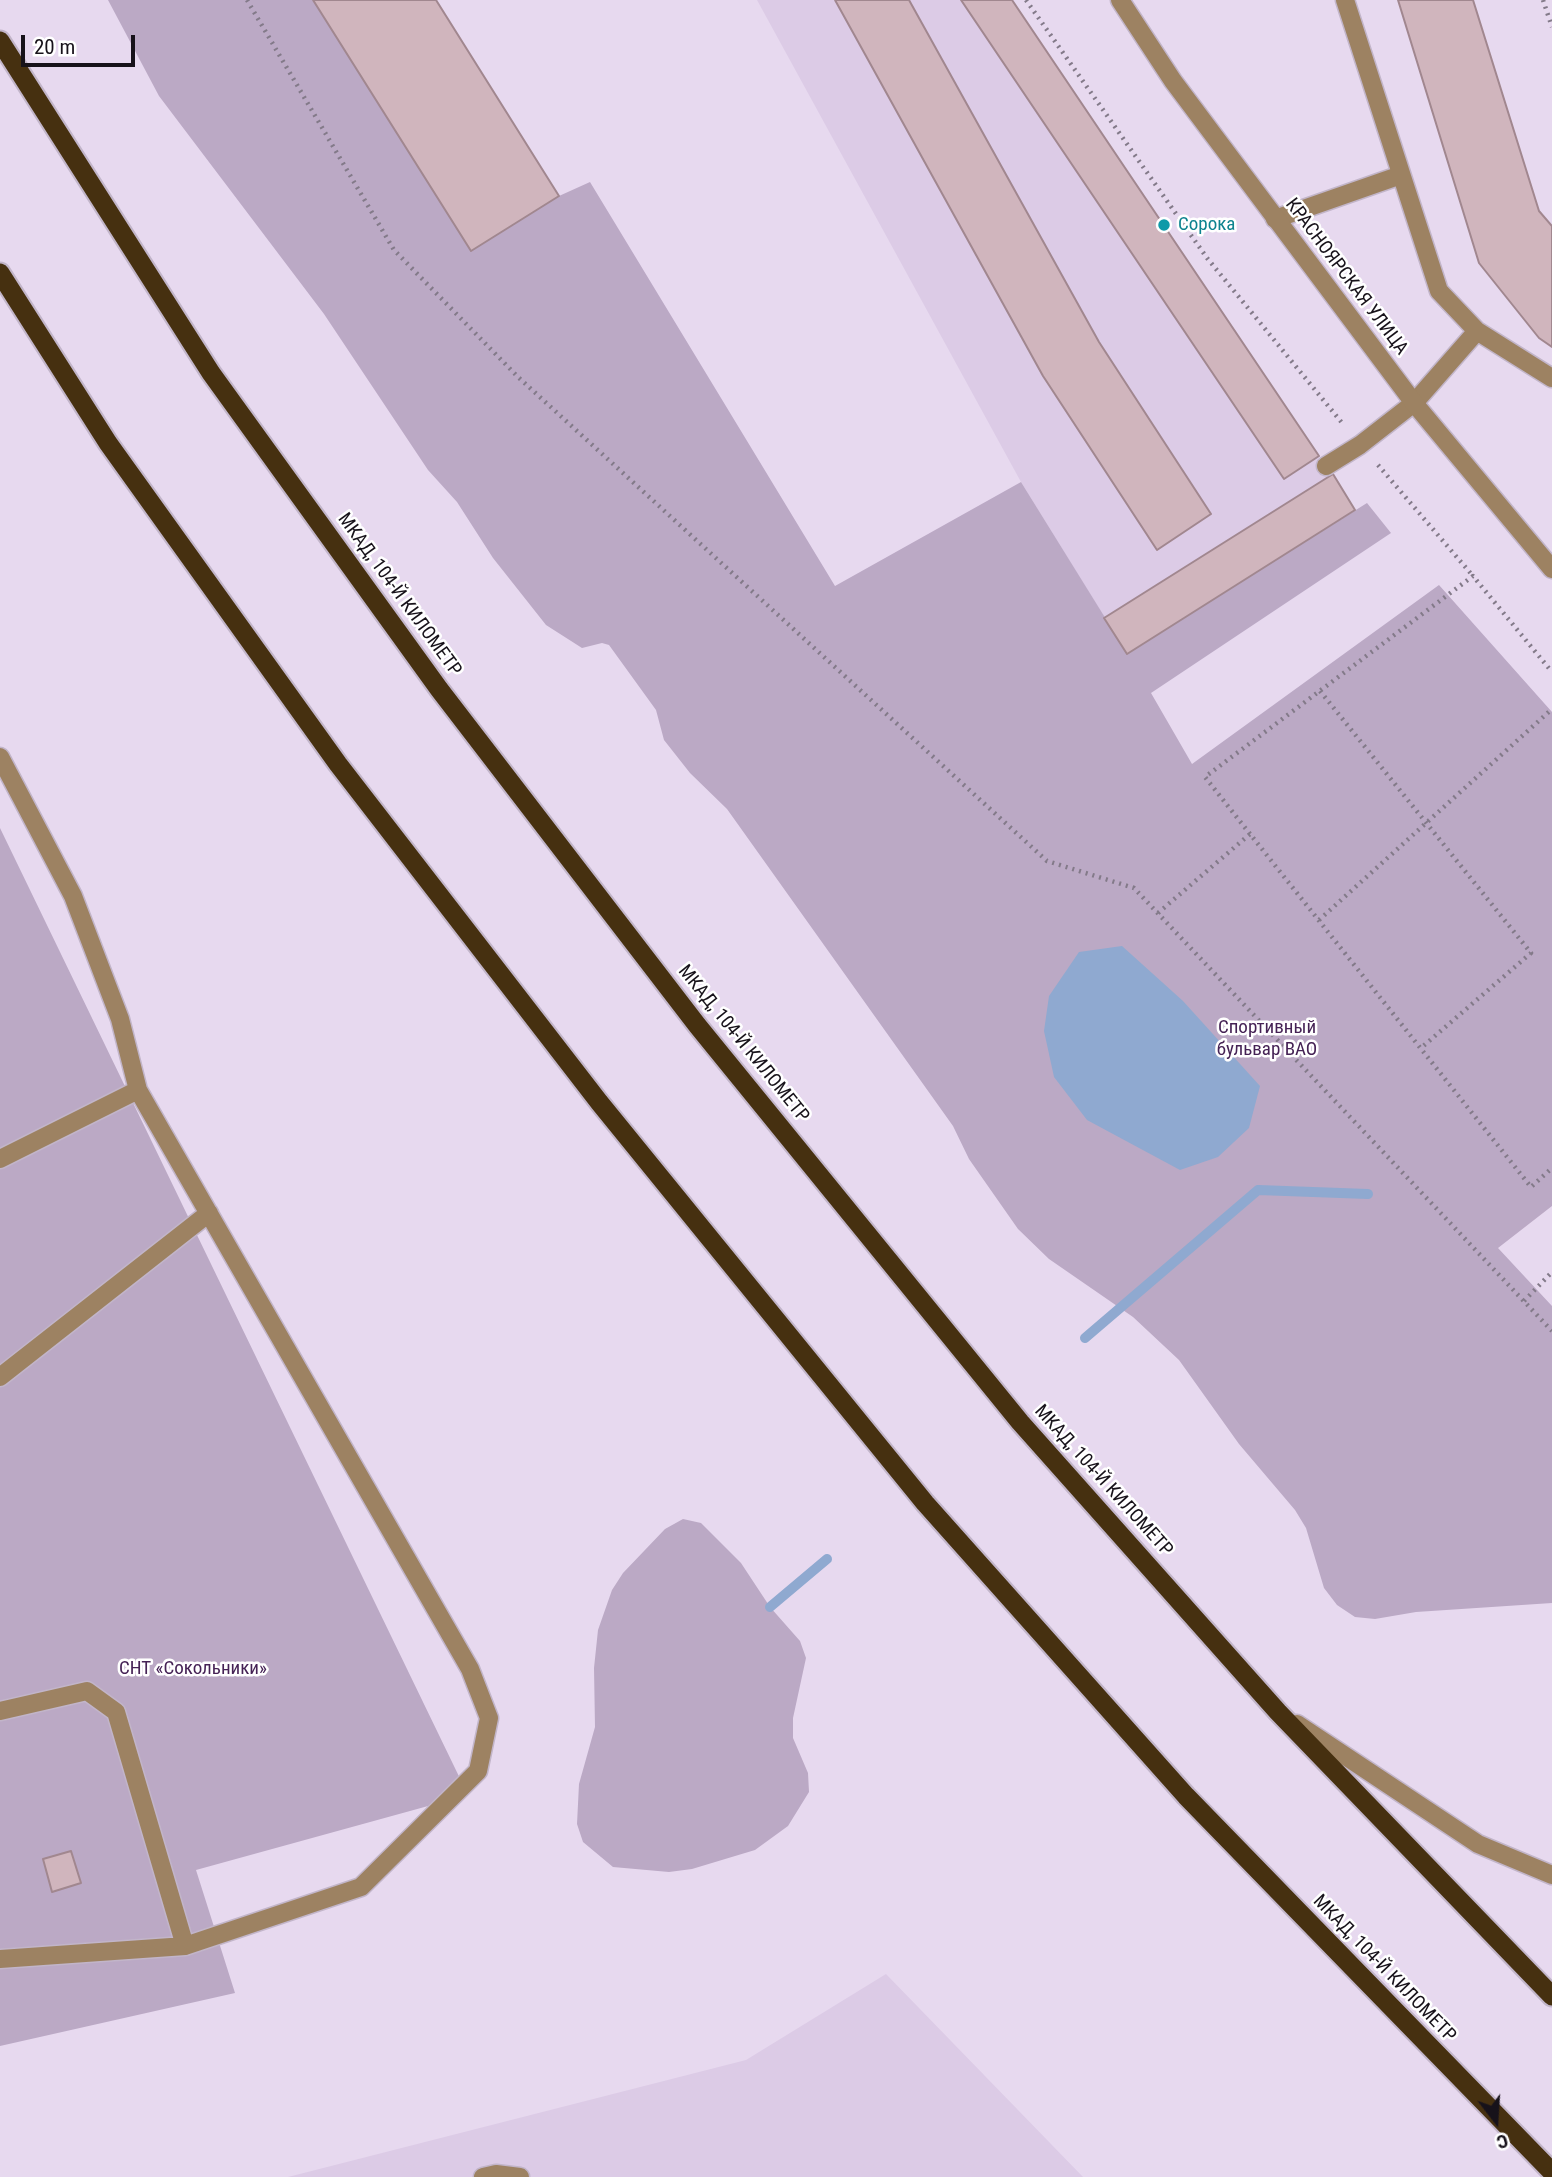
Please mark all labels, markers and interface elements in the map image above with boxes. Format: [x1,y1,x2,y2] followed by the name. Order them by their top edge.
[24,21,138,65] scale bar
[34,35,75,59] text: 20 m
[1280,194,1412,360] street label: КРАСНОЯРСКАЯ УЛИЦА
[1178,214,1235,236] place label: Сорока
[1156,217,1172,233] marker: Сорока
[332,509,466,681] street label: МКАД, 104-Й КИЛОМЕТР
[673,961,813,1127] street label: МКАД, 104-Й КИЛОМЕТР
[1217,1017,1317,1061] park label: Спортивный бульвар ВАО
[1029,1401,1177,1561] street label: МКАД, 104-Й КИЛОМЕТР
[119,1658,267,1680] park label: СНТ «Сокольники»
[1308,1891,1460,2047] street label: МКАД, 104-Й КИЛОМЕТР
[1461,2086,1531,2156] north arrow
[1494,2129,1511,2154] text: С

